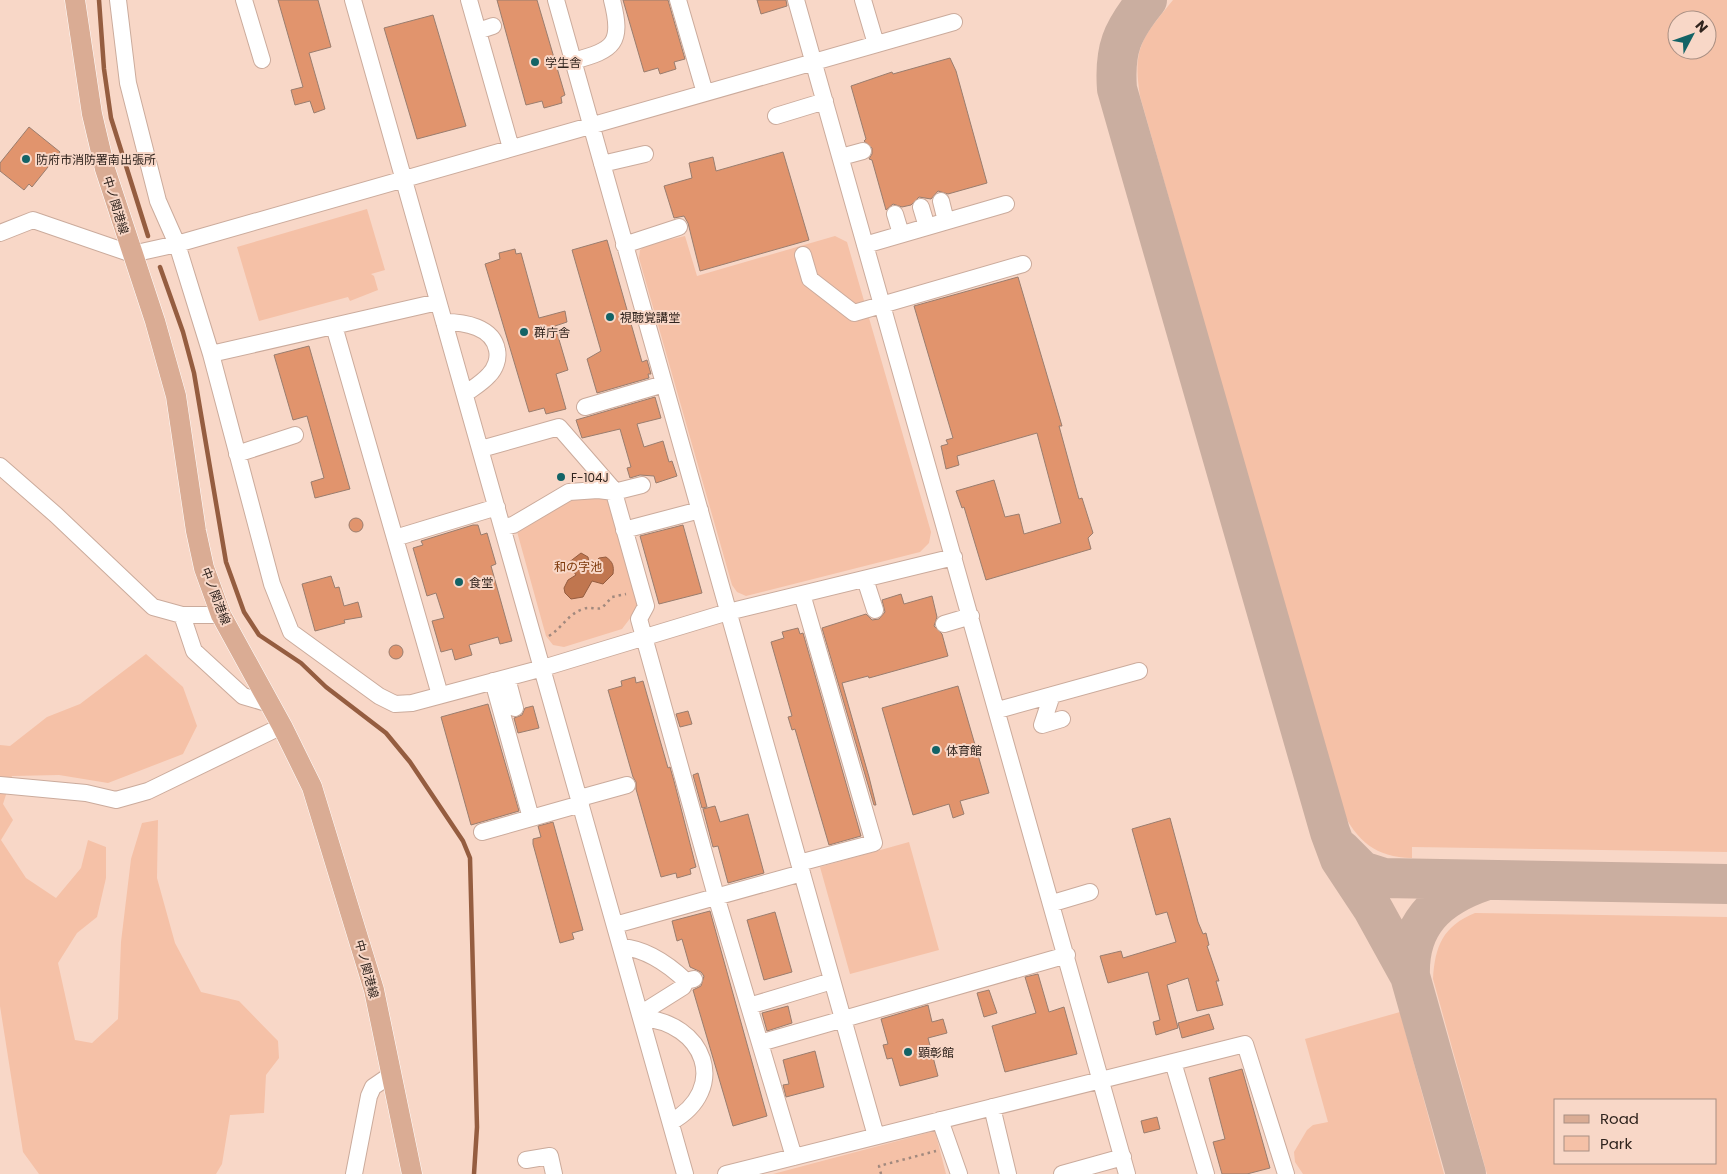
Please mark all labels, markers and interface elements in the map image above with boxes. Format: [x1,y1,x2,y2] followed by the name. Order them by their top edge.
[1667,10,1717,60] north arrow
[1691,16,1713,37] text: N
[545,54,581,71] place label: 学生舎
[529,56,541,68] marker: 学生舎
[36,151,156,168] place label: 防府市消防署南出張所
[20,153,32,165] marker: 防府市消防署南出張所
[99,174,133,236] street label: 中ノ関港線
[620,309,680,326] place label: 視聴覚講堂
[604,311,616,323] marker: 視聴覚講堂
[534,324,570,341] place label: 群庁舎
[518,326,530,338] marker: 群庁舎
[571,469,609,486] place label: F-104J
[555,471,567,483] marker: F-104J
[554,558,602,575] park label: 和の字池
[197,565,235,627] street label: 中ノ関港線
[469,574,493,591] place label: 食堂
[453,576,465,588] marker: 食堂
[946,742,982,759] place label: 体育館
[930,744,942,756] marker: 体育館
[351,938,383,1000] street label: 中ノ関港線
[918,1044,954,1061] place label: 顕彰館
[902,1046,914,1058] marker: 顕彰館
[1554,1099,1717,1164] legend
[1600,1108,1639,1129] text: Road
[1600,1133,1632,1154] text: Park

